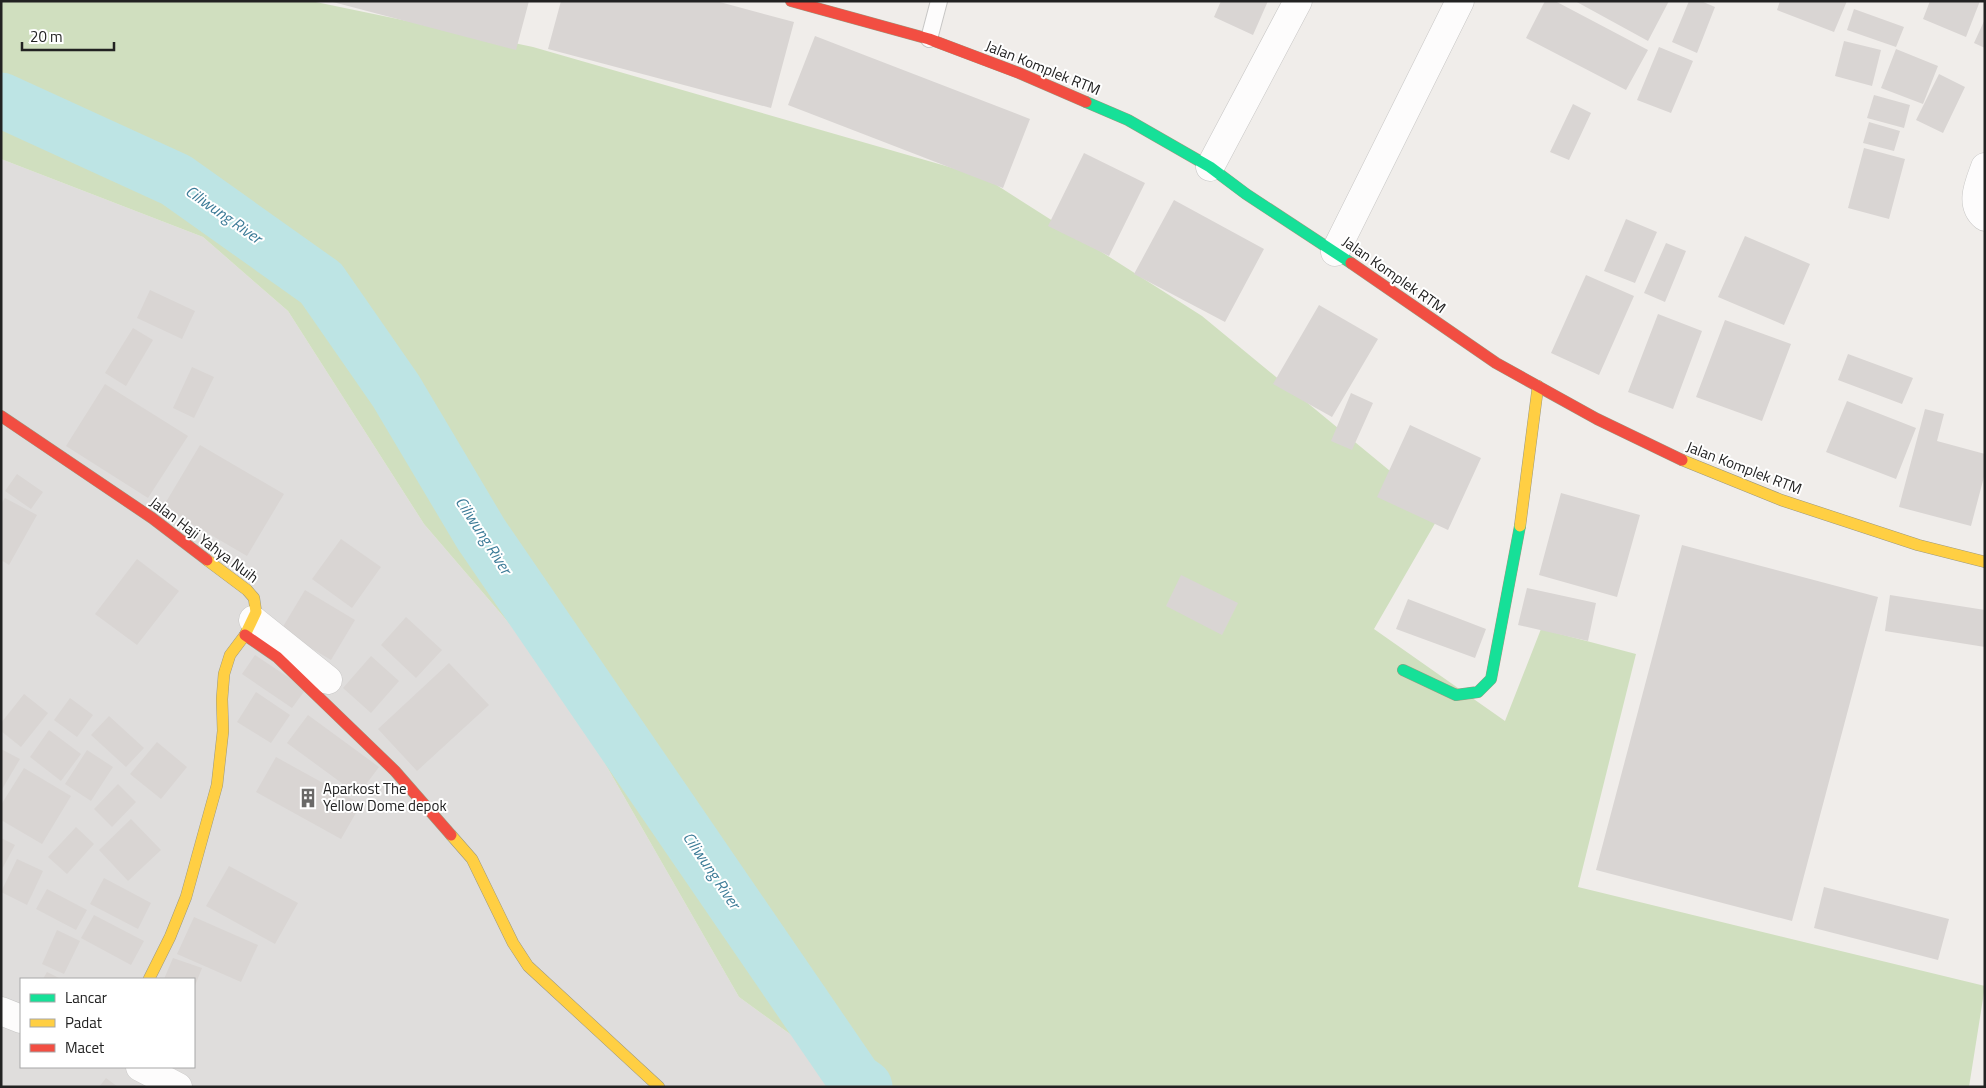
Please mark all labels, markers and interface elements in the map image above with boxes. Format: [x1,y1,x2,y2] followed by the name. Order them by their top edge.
[22,20,115,52] scale bar
[30,25,63,48] text: 20 m
[982,34,1104,101] street label: Jalan Komplek RTM
[181,179,269,250] water label: Ciliwung River
[1338,230,1451,319] street label: Jalan Komplek RTM
[1683,435,1805,500] street label: Jalan Komplek RTM
[145,491,264,588] street label: Jalan Haji Yahya Nuih
[450,491,519,580] water label: Ciliwung River
[323,777,447,817] place label: Aparkost The Yellow Dome depok
[297,787,319,809] building icon: Aparkost The Yellow Dome depok
[677,827,748,915] water label: Ciliwung River
[20,978,195,1068] legend
[65,986,107,1009] text: Lancar
[65,1011,103,1034] text: Padat
[65,1036,105,1059] text: Macet

